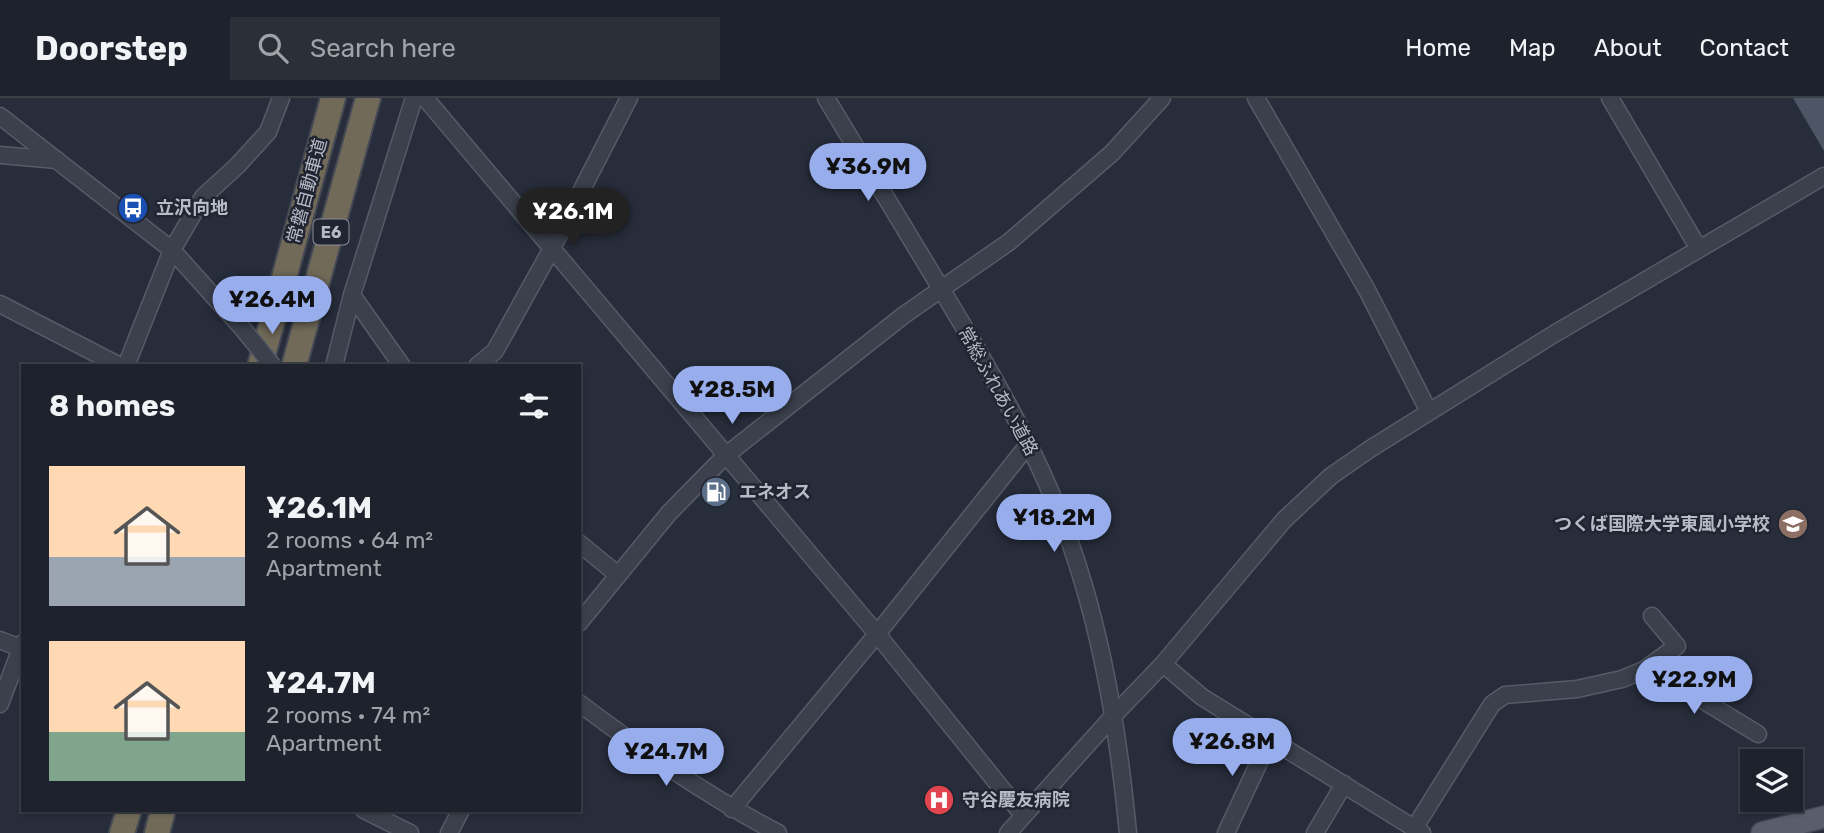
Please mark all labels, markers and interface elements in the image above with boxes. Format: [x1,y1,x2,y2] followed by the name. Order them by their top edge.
[230,17,720,80] search box
[35,29,188,68] text: Doorstep
[254,29,292,67] icon: search
[310,33,456,64] text: Search here
[1405,34,1471,62] text: Home
[1509,34,1556,62] text: Map
[1594,34,1662,62] text: About
[1700,34,1789,62] text: Contact
[282,136,332,246] street label: 常磐自動車道
[811,144,925,203] pin: ¥36.9M
[825,152,911,180] text: ¥36.9M
[516,188,630,248] pin: ¥26.1M
[116,191,150,225] bus stop icon: 立沢向地
[156,197,228,219] place label: 立沢向地
[532,197,614,225] text: ¥26.1M
[314,220,348,244] road number: E6
[215,276,329,336] pin: ¥26.4M
[229,285,315,313] text: ¥26.4M
[953,323,1043,459] street label: 常総ふれあい道路
[675,366,789,426] pin: ¥28.5M
[689,375,775,403] text: ¥28.5M
[515,387,553,425] icon: filters
[49,388,175,424] text: 8 homes
[699,475,733,509] fuel station icon: エネオス
[739,481,811,503] place label: エネオス
[266,490,372,526] text: ¥26.1M
[105,494,189,578] icon: home
[997,494,1111,554] pin: ¥18.2M
[1012,503,1096,531] text: ¥18.2M
[1776,507,1810,541] school or university icon: つくば国際大学東風小学校
[1554,513,1770,535] place label: つくば国際大学東風小学校
[266,526,433,554] text: 2 rooms · 64 m²
[266,554,382,582] text: Apartment
[1637,656,1751,716] pin: ¥22.9M
[266,665,376,701] text: ¥24.7M
[1651,665,1737,693] text: ¥22.9M
[105,669,189,753] icon: home
[266,701,430,729] text: 2 rooms · 74 m²
[1175,718,1289,778] pin: ¥26.8M
[1189,727,1275,755] text: ¥26.8M
[609,728,723,788] pin: ¥24.7M
[266,729,382,757] text: Apartment
[624,737,708,765] text: ¥24.7M
[1740,749,1803,812] map controls
[1740,749,1803,812] button: layers
[922,783,956,817] hospital icon: 守谷慶友病院
[962,789,1070,811] place label: 守谷慶友病院

